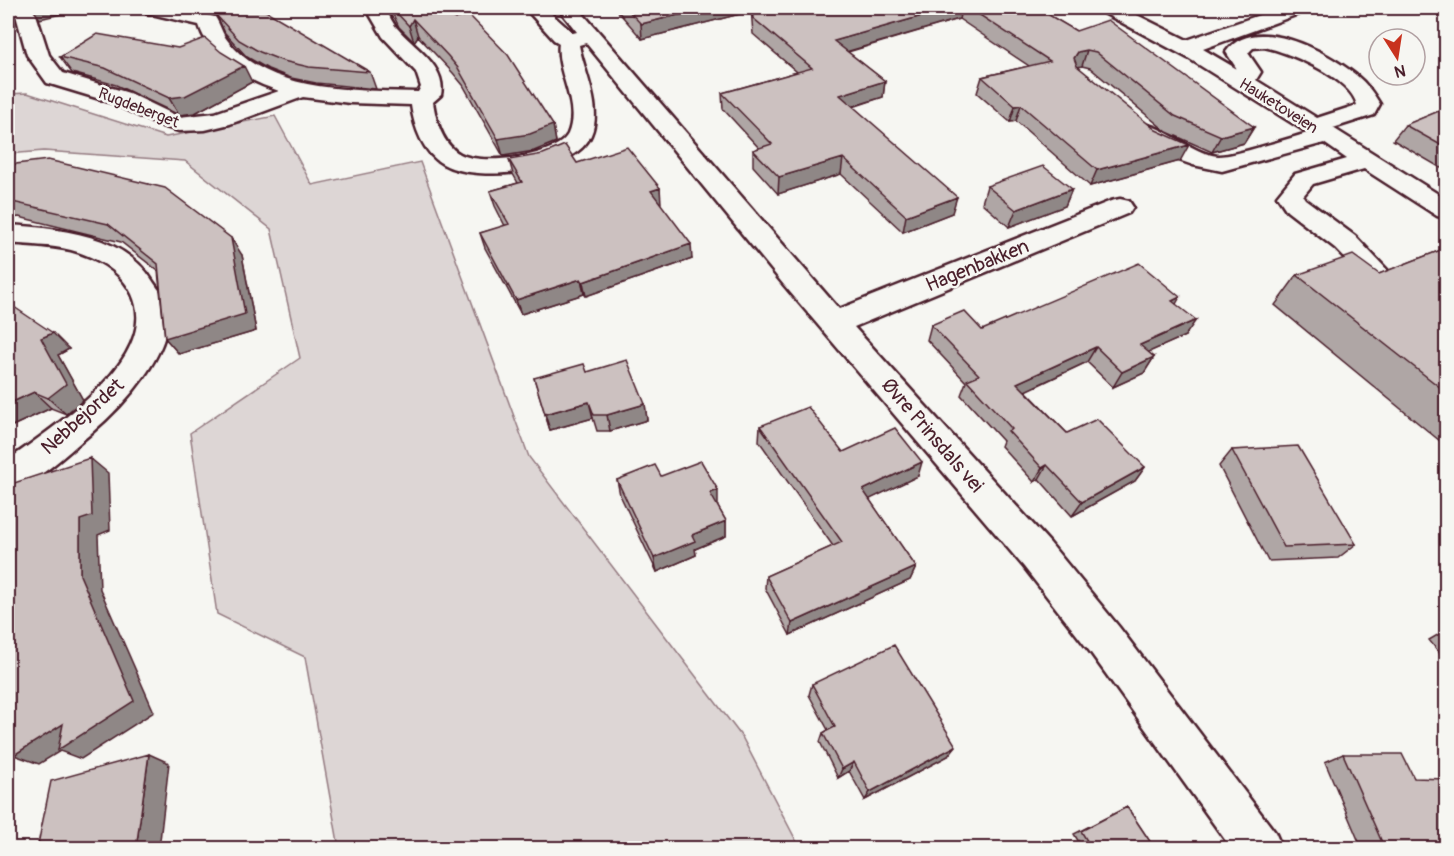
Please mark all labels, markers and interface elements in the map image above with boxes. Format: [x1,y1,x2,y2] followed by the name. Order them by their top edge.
[1367,27,1427,87] north arrow
[1392,60,1407,82] text: N
[1235,74,1322,138] street label: Hauketoveien
[95,83,182,133] street label: Rugdeberget
[922,233,1033,298] street label: Hagenbakken
[36,372,130,460] street label: Nebbejordet
[876,373,989,498] street label: Øvre Prinsdals vei

